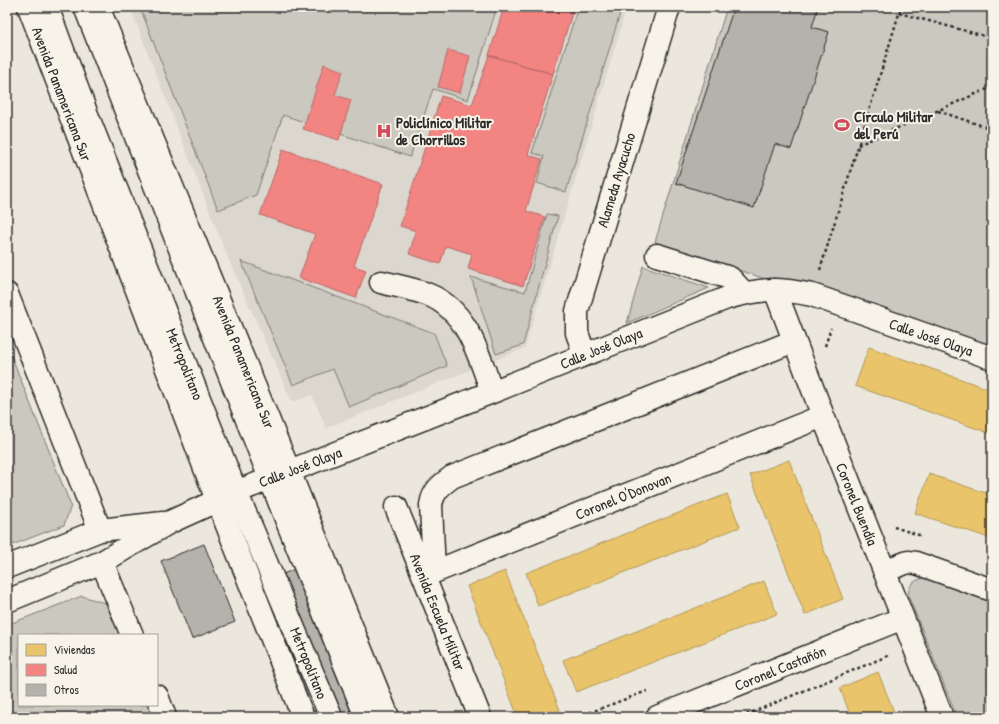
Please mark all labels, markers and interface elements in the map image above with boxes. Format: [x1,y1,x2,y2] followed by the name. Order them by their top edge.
[27,24,97,164] street label: Avenida Panamericana Sur
[854,106,933,144] place label: Círculo Militar del Perú
[396,112,492,150] place label: Policlínico Militar de Chorrillos
[833,116,851,134] sports icon: Círculo Militar del Perú
[375,122,393,140] hospital icon: Policlínico Militar de Chorrillos
[592,130,640,230] street label: Alameda Ayacucho
[208,292,280,432] street label: Avenida Panamericana Sur
[886,313,976,361] street label: Calle José Olaya
[557,322,645,374] street label: Calle José Olaya
[161,325,209,403] street label: Metropolitano
[256,442,345,492] street label: Calle José Olaya
[831,459,883,549] street label: Coronel Buendía
[572,467,674,525] street label: Coronel O'Donovan
[405,550,471,674] street label: Avenida Escuela Militar
[285,624,333,702] street label: Metropolitano
[18,634,158,706] legend
[731,640,829,696] street label: Coronel Castañón
[54,641,96,658] text: Viviendas
[54,661,77,678] text: Salud
[54,681,79,698] text: Otros

